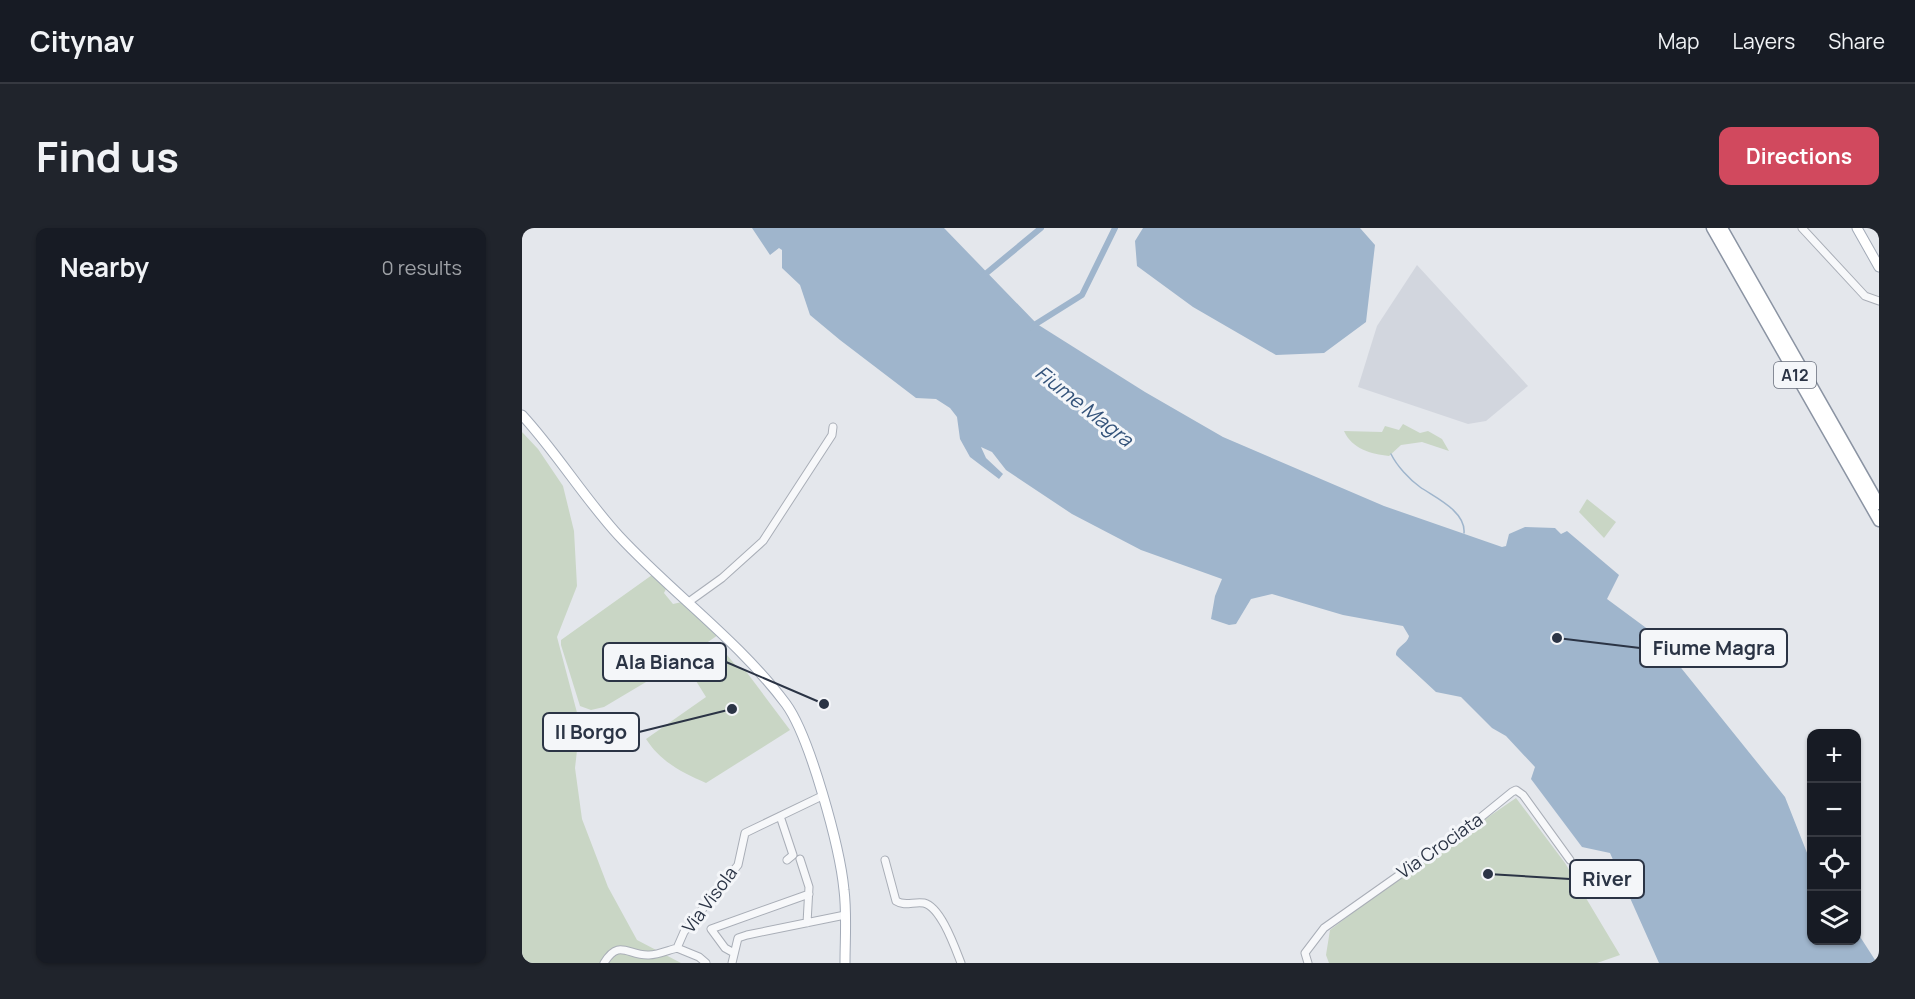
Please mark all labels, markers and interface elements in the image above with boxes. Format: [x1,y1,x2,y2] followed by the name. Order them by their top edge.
[30,22,134,60] text: Citynav
[1658,27,1699,55] text: Map
[1732,27,1795,55] text: Layers
[1828,27,1885,55] text: Share
[36,127,179,185] text: Find us
[1719,127,1879,185] button: Directions
[60,249,149,285] text: Nearby
[382,254,462,281] text: 0 results
[1030,359,1139,453] water label: Fiume Magra
[1774,362,1816,388] road number: A12
[1640,629,1787,667] callout: Fiume Magra
[1653,634,1775,661] text: Fiume Magra
[603,643,726,681] callout: Ala Bianca
[615,648,715,675] text: Ala Bianca
[543,713,639,751] callout: Il Borgo
[555,718,627,745] text: Il Borgo
[1807,729,1861,945] map controls
[1807,729,1861,783] button: +
[1807,783,1861,837] button: −
[1392,807,1487,883] street label: Via Crociata
[1807,837,1861,891] button: locate
[1570,860,1644,898] callout: River
[676,861,742,937] street label: Via Visola
[1582,865,1632,892] text: River
[1807,891,1861,945] button: layers

